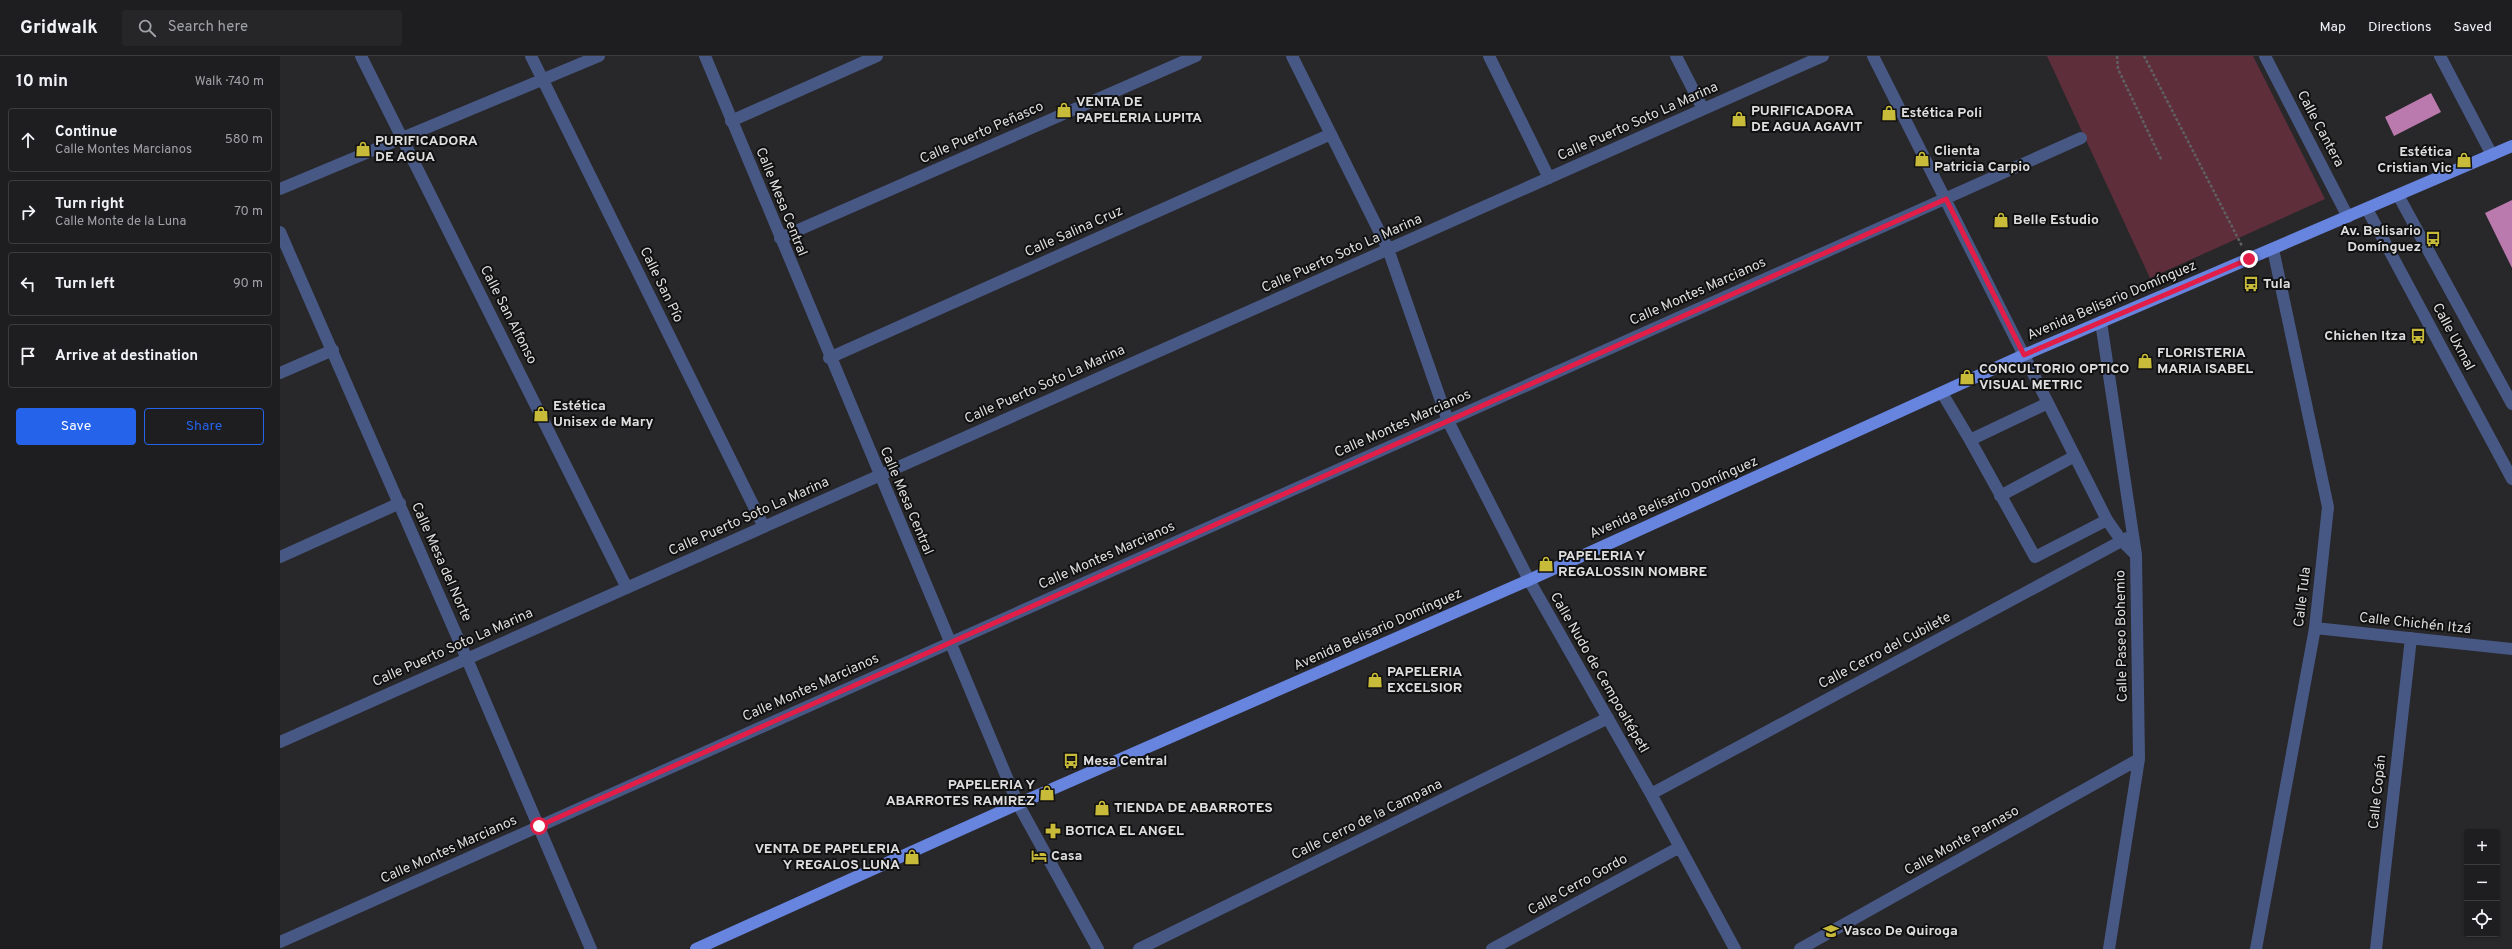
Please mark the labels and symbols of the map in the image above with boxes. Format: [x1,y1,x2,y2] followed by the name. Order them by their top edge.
[1555,79,1721,165] street label: Calle Puerto Soto La Marina
[2293,88,2347,170] street label: Calle Cantera
[1076,94,1202,127] place label: VENTA DE PAPELERIA LUPITA
[917,98,1047,168] street label: Calle Puerto Peñasco
[1055,101,1073,119] shop icon: VENTA DE PAPELERIA LUPITA
[1751,103,1862,136] place label: PURIFICADORA DE AGUA AGAVIT
[1880,104,1898,122] shop icon: Estética Poli
[1901,105,1982,122] place label: Estética Poli
[1730,110,1748,128] shop icon: PURIFICADORA DE AGUA AGAVIT
[375,133,478,166] place label: PURIFICADORA DE AGUA
[354,140,372,158] shop icon: PURIFICADORA DE AGUA
[1934,143,2030,176] place label: Clienta Patricia Carpio
[2377,144,2452,177] place label: Estética Cristian Vic
[751,145,811,259] street label: Calle Mesa Central
[1913,150,1931,168] shop icon: Clienta Patricia Carpio
[2455,151,2473,169] shop icon: Estética Cristian Vic
[1022,203,1126,261] street label: Calle Salina Cruz
[1259,211,1425,297] street label: Calle Puerto Soto La Marina
[1992,211,2010,229] shop icon: Belle Estudio
[2013,212,2099,229] place label: Belle Estudio
[2340,223,2421,256] place label: Av. Belisario Domínguez
[2424,230,2442,248] bus stop icon: Av. Belisario Domínguez
[635,244,687,326] street label: Calle San Pío
[2240,250,2258,268] route end
[1627,254,1769,330] street label: Calle Montes Marcianos
[2025,258,2199,344] street label: Avenida Belisario Domínguez
[476,263,540,367] street label: Calle San Alfonso
[2242,275,2260,293] bus stop icon: Tula
[2263,276,2291,293] place label: Tula
[2428,300,2478,374] street label: Calle Uxmal
[2409,327,2427,345] bus stop icon: Chichen Itza
[2324,328,2406,345] place label: Chichen Itza
[962,342,1128,428] street label: Calle Puerto Soto La Marina
[2157,345,2253,378] place label: FLORISTERIA MARIA ISABEL
[2136,352,2154,370] shop icon: FLORISTERIA MARIA ISABEL
[1979,361,2129,394] place label: CONCULTORIO OPTICO VISUAL METRIC
[1958,368,1976,386] shop icon: CONCULTORIO OPTICO VISUAL METRIC
[1332,386,1474,462] street label: Calle Montes Marcianos
[553,398,654,431] place label: Estética Unisex de Mary
[532,405,550,423] shop icon: Estética Unisex de Mary
[876,444,936,558] street label: Calle Mesa Central
[1587,453,1761,543] street label: Avenida Belisario Domínguez
[666,474,832,560] street label: Calle Puerto Soto La Marina
[407,500,475,624] street label: Calle Mesa del Norte
[1036,518,1178,594] street label: Calle Montes Marcianos
[1558,548,1707,581] place label: PAPELERIA Y REGALOSSIN NOMBRE
[1537,555,1555,573] shop icon: PAPELERIA Y REGALOSSIN NOMBRE
[2291,566,2315,628] street label: Calle Tula
[2112,570,2132,702] street label: Calle Paseo Bohemio
[1291,585,1465,675] street label: Avenida Belisario Domínguez
[1546,590,1652,756] street label: Calle Nudo de Cempoaltépetl
[370,605,536,691] street label: Calle Puerto Soto La Marina
[1816,609,1954,693] street label: Calle Cerro del Cubilete
[2358,610,2472,638] street label: Calle Chichén Itzá
[740,650,882,726] street label: Calle Montes Marcianos
[1387,664,1462,697] place label: PAPELERIA EXCELSIOR
[1366,671,1384,689] shop icon: PAPELERIA EXCELSIOR
[1062,752,1080,770] bus stop icon: Mesa Central
[1083,753,1167,770] place label: Mesa Central
[2366,754,2390,830] street label: Calle Copán
[1289,776,1445,864] street label: Calle Cerro de la Campana
[886,777,1035,810] place label: PAPELERIA Y ABARROTES RAMIREZ
[1038,784,1056,802] shop icon: PAPELERIA Y ABARROTES RAMIREZ
[1093,799,1111,817] shop icon: TIENDA DE ABARROTES
[1114,800,1273,817] place label: TIENDA DE ABARROTES
[1902,802,2022,880] street label: Calle Monte Parnaso
[378,812,520,888] street label: Calle Montes Marcianos
[530,817,548,835] route start
[1044,822,1062,840] pharmacy icon: BOTICA EL ANGEL
[1065,823,1184,840] place label: BOTICA EL ANGEL
[755,841,900,874] place label: VENTA DE PAPELERIA Y REGALOS LUNA
[1030,847,1048,865] hotel icon: Casa
[903,848,921,866] shop icon: VENTA DE PAPELERIA Y REGALOS LUNA
[1051,848,1082,865] place label: Casa
[1525,851,1631,919] street label: Calle Cerro Gordo
[1822,922,1840,940] school or university icon: Vasco De Quiroga
[1843,923,1958,940] place label: Vasco De Quiroga

